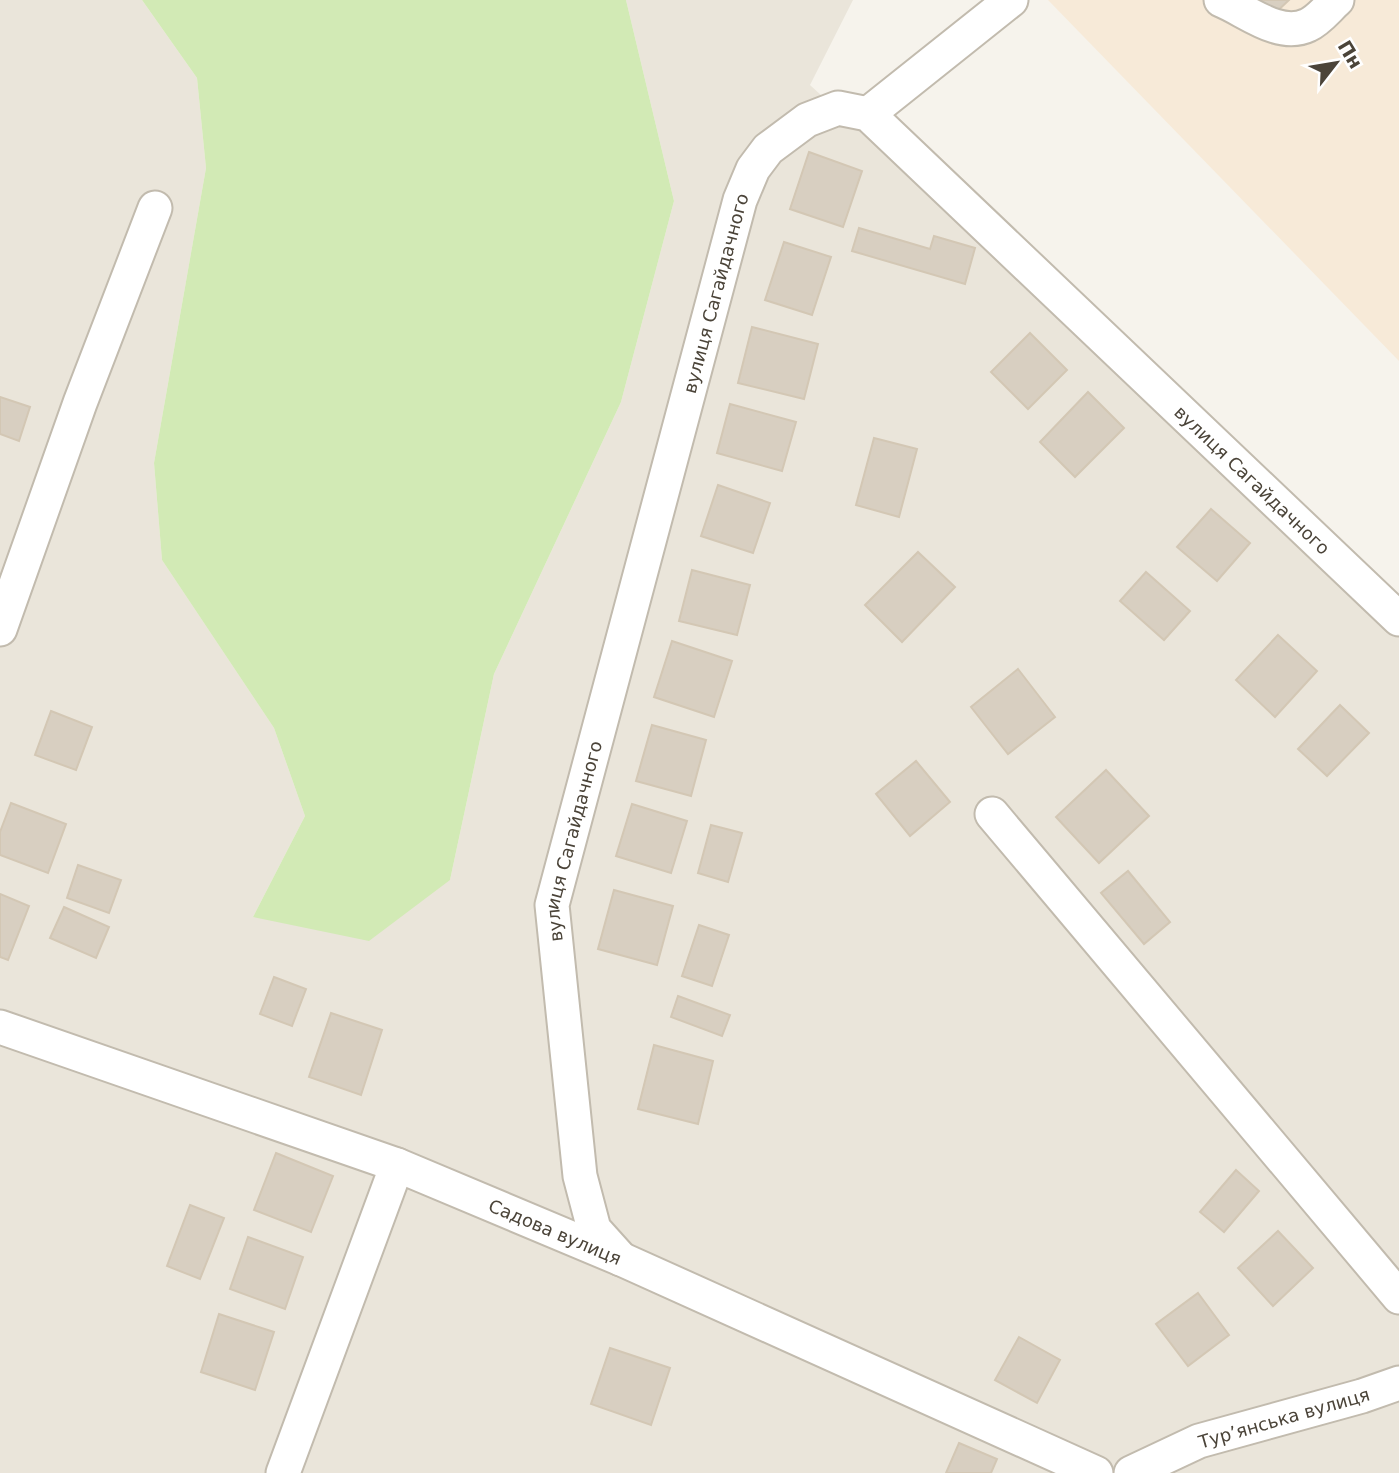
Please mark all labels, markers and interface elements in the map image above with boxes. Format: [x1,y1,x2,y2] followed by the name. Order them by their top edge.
[1301,28,1371,98] north arrow
[1334,36,1367,72] text: Пн
[678,189,752,395] street label: вулиця Сагайдачного
[1170,401,1335,558] street label: вулиця Сагайдачного
[541,738,606,943] street label: вулиця Сагайдачного
[486,1194,625,1269] street label: Садова вулиця
[1195,1384,1372,1453] street label: Турʼянська вулиця

